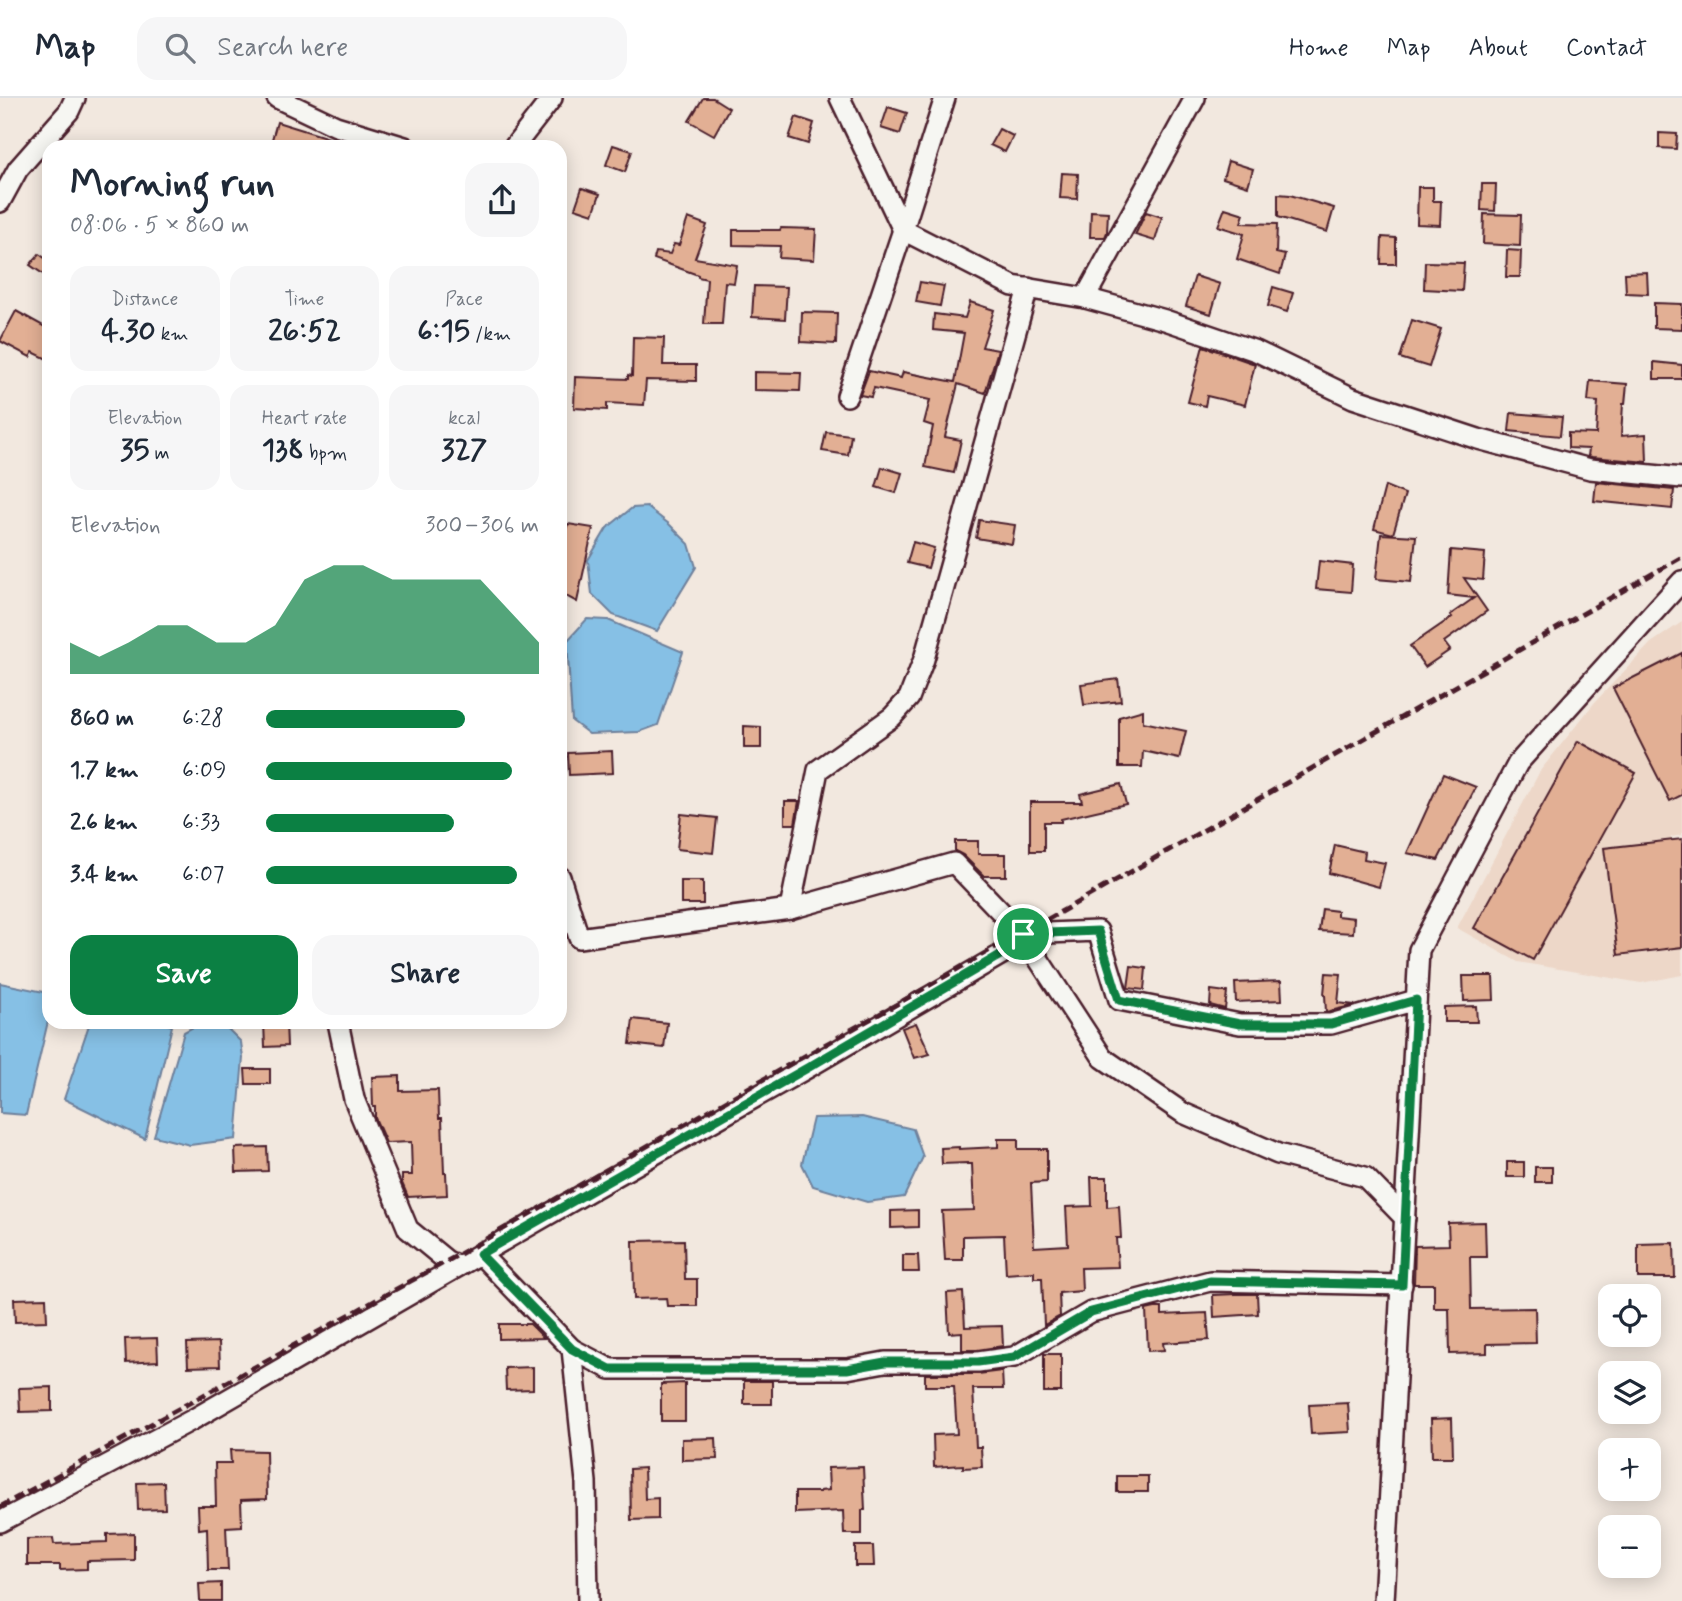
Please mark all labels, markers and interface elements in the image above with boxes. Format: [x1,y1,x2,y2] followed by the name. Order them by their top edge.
[137,17,627,80] search box
[35,26,95,70] text: Map
[161,29,199,67] icon: search
[217,31,348,65] text: Search here
[1289,33,1349,64] text: Home
[1387,33,1431,64] text: Map
[1469,33,1528,64] text: About
[1566,33,1647,64] text: Contact
[70,160,275,209] text: Morning run
[465,163,539,237] button: share
[70,211,249,241] text: 08:06 · 5 × 860 m
[111,287,178,312] text: Distance
[285,287,324,312] text: Time
[445,287,483,312] text: Pace
[101,312,156,351] text: 4.30
[268,312,341,351] text: 26:52
[417,312,470,351] text: 6:15
[156,322,188,347] text: km
[470,322,511,347] text: /km
[107,406,182,431] text: Elevation
[262,406,347,431] text: Heart rate
[448,406,480,431] text: kcal
[120,431,149,470] text: 35
[262,431,304,470] text: 138
[441,431,487,470] text: 327
[149,441,170,466] text: m
[304,441,347,466] text: bpm
[70,511,161,541] text: Elevation
[425,511,539,541] text: 300–306 m
[70,704,134,734] text: 860 m
[182,704,224,734] text: 6:28
[70,756,139,786] text: 1.7 km
[182,756,226,786] text: 6:09
[70,808,138,838] text: 2.6 km
[182,808,220,838] text: 6:33
[70,860,138,890] text: 3.4 km
[182,860,224,890] text: 6:07
[993,904,1053,964] pin
[1004,915,1042,953] icon: arrive
[70,935,298,1015] button: Save
[312,935,539,1015] button: Share
[1598,1284,1661,1578] map controls
[1598,1284,1661,1347] button: locate
[1598,1361,1661,1424] button: layers
[1598,1438,1661,1501] button: +
[1598,1515,1661,1578] button: −

